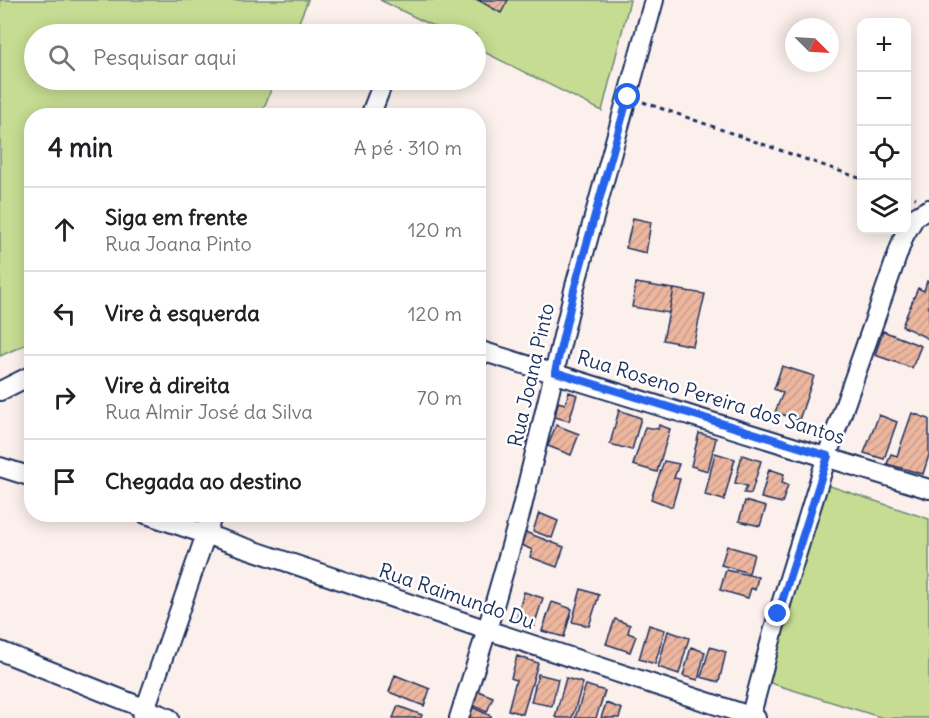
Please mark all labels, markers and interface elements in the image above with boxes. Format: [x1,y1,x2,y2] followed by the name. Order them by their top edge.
[785,18,839,72] north arrow
[857,18,911,234] map controls
[857,18,911,72] button: +
[24,24,486,90] search box
[45,41,78,74] icon: search
[93,43,236,71] text: Pesquisar aqui
[857,72,911,126] button: −
[614,83,640,109] route start
[857,126,911,180] button: locate
[48,131,113,164] text: 4 min
[354,135,462,160] text: A pé · 310 m
[857,180,911,234] button: layers
[105,203,248,231] text: Siga em frente
[48,213,81,246] icon: ahead
[408,217,462,242] text: 120 m
[105,231,252,256] text: Rua Joana Pinto
[48,297,81,330] icon: left
[105,299,260,327] text: Vire à esquerda
[408,301,462,326] text: 120 m
[502,301,559,449] street label: Rua Joana Pinto
[574,344,848,449] street label: Rua Roseno Pereira dos Santos
[105,371,230,399] text: Vire à direita
[48,381,81,414] icon: right
[417,385,462,410] text: 70 m
[105,399,313,424] text: Rua Almir José da Silva
[48,465,81,498] icon: arrive
[105,467,302,495] text: Chegada ao destino
[376,557,538,634] street label: Rua Raimundo Du
[764,600,790,626] route end

